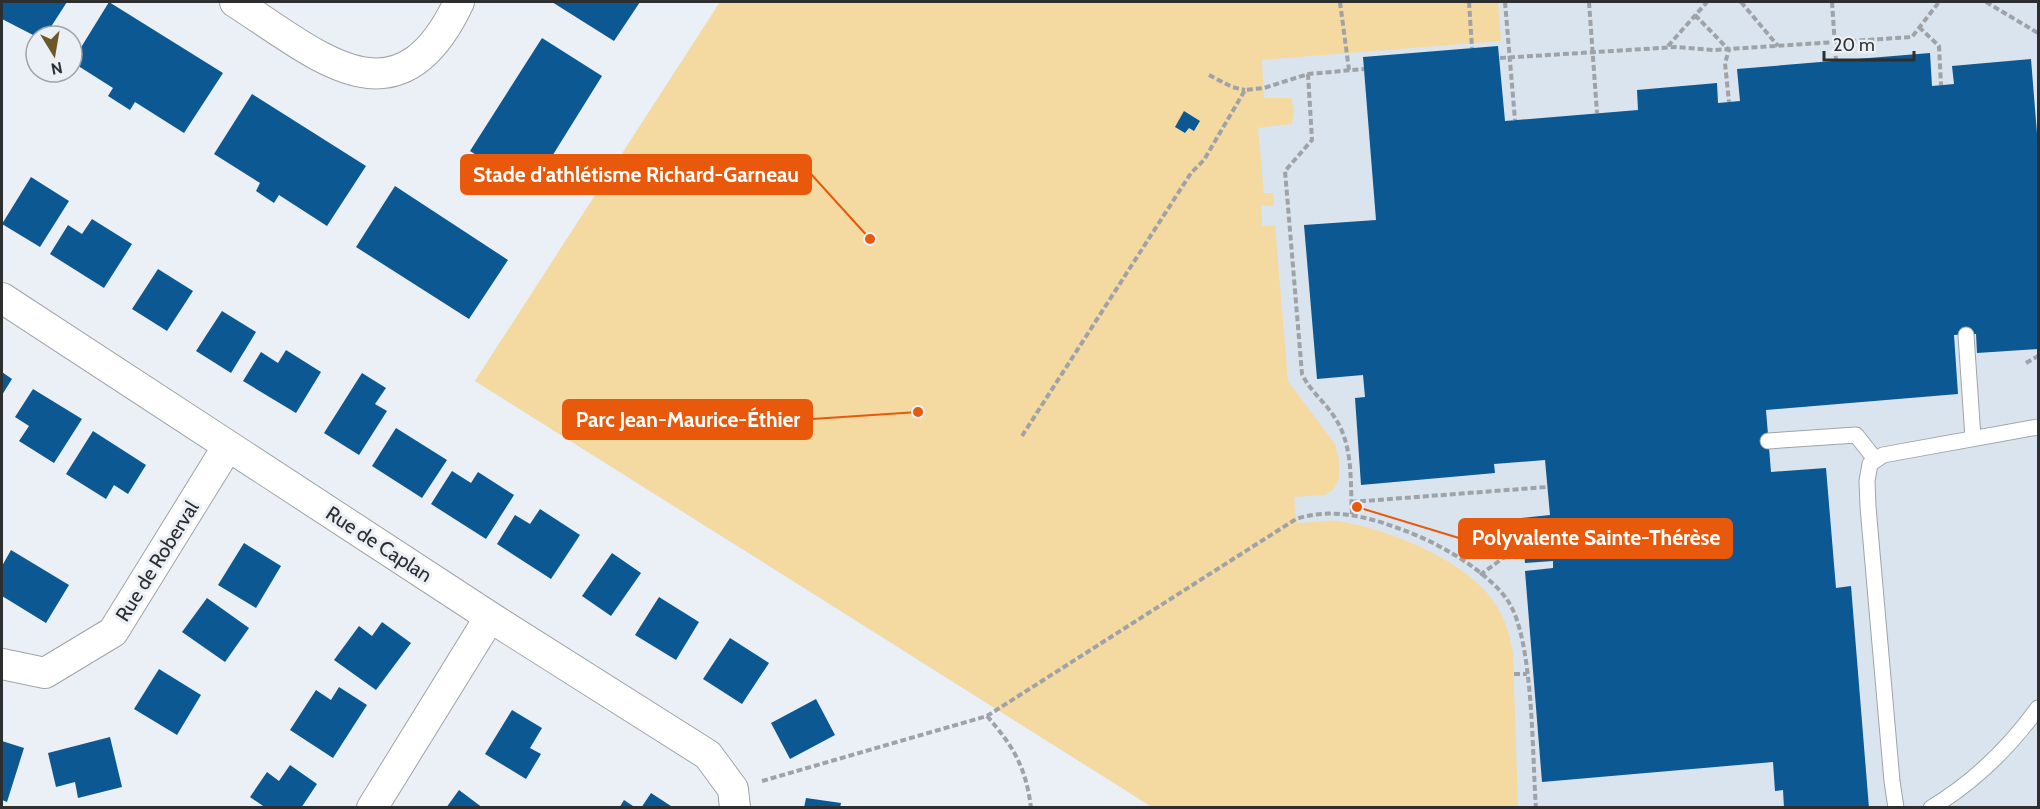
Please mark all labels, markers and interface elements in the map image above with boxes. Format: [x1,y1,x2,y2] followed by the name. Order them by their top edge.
[24,24,84,84] north arrow
[1824,24,1914,62] scale bar
[1833,34,1875,56] text: 20 m
[49,58,64,79] text: N
[461,155,811,194] callout: Stade d'athlétisme Richard-Garneau
[473,162,799,187] text: Stade d'athlétisme Richard-Garneau
[563,400,812,439] callout: Parc Jean-Maurice-Éthier
[576,407,800,432] text: Parc Jean-Maurice-Éthier
[110,496,204,626] street label: Rue de Roberval
[322,501,436,587] street label: Rue de Caplan
[1459,519,1732,558] callout: Polyvalente Sainte-Thérèse
[1472,525,1720,550] text: Polyvalente Sainte-Thérèse

